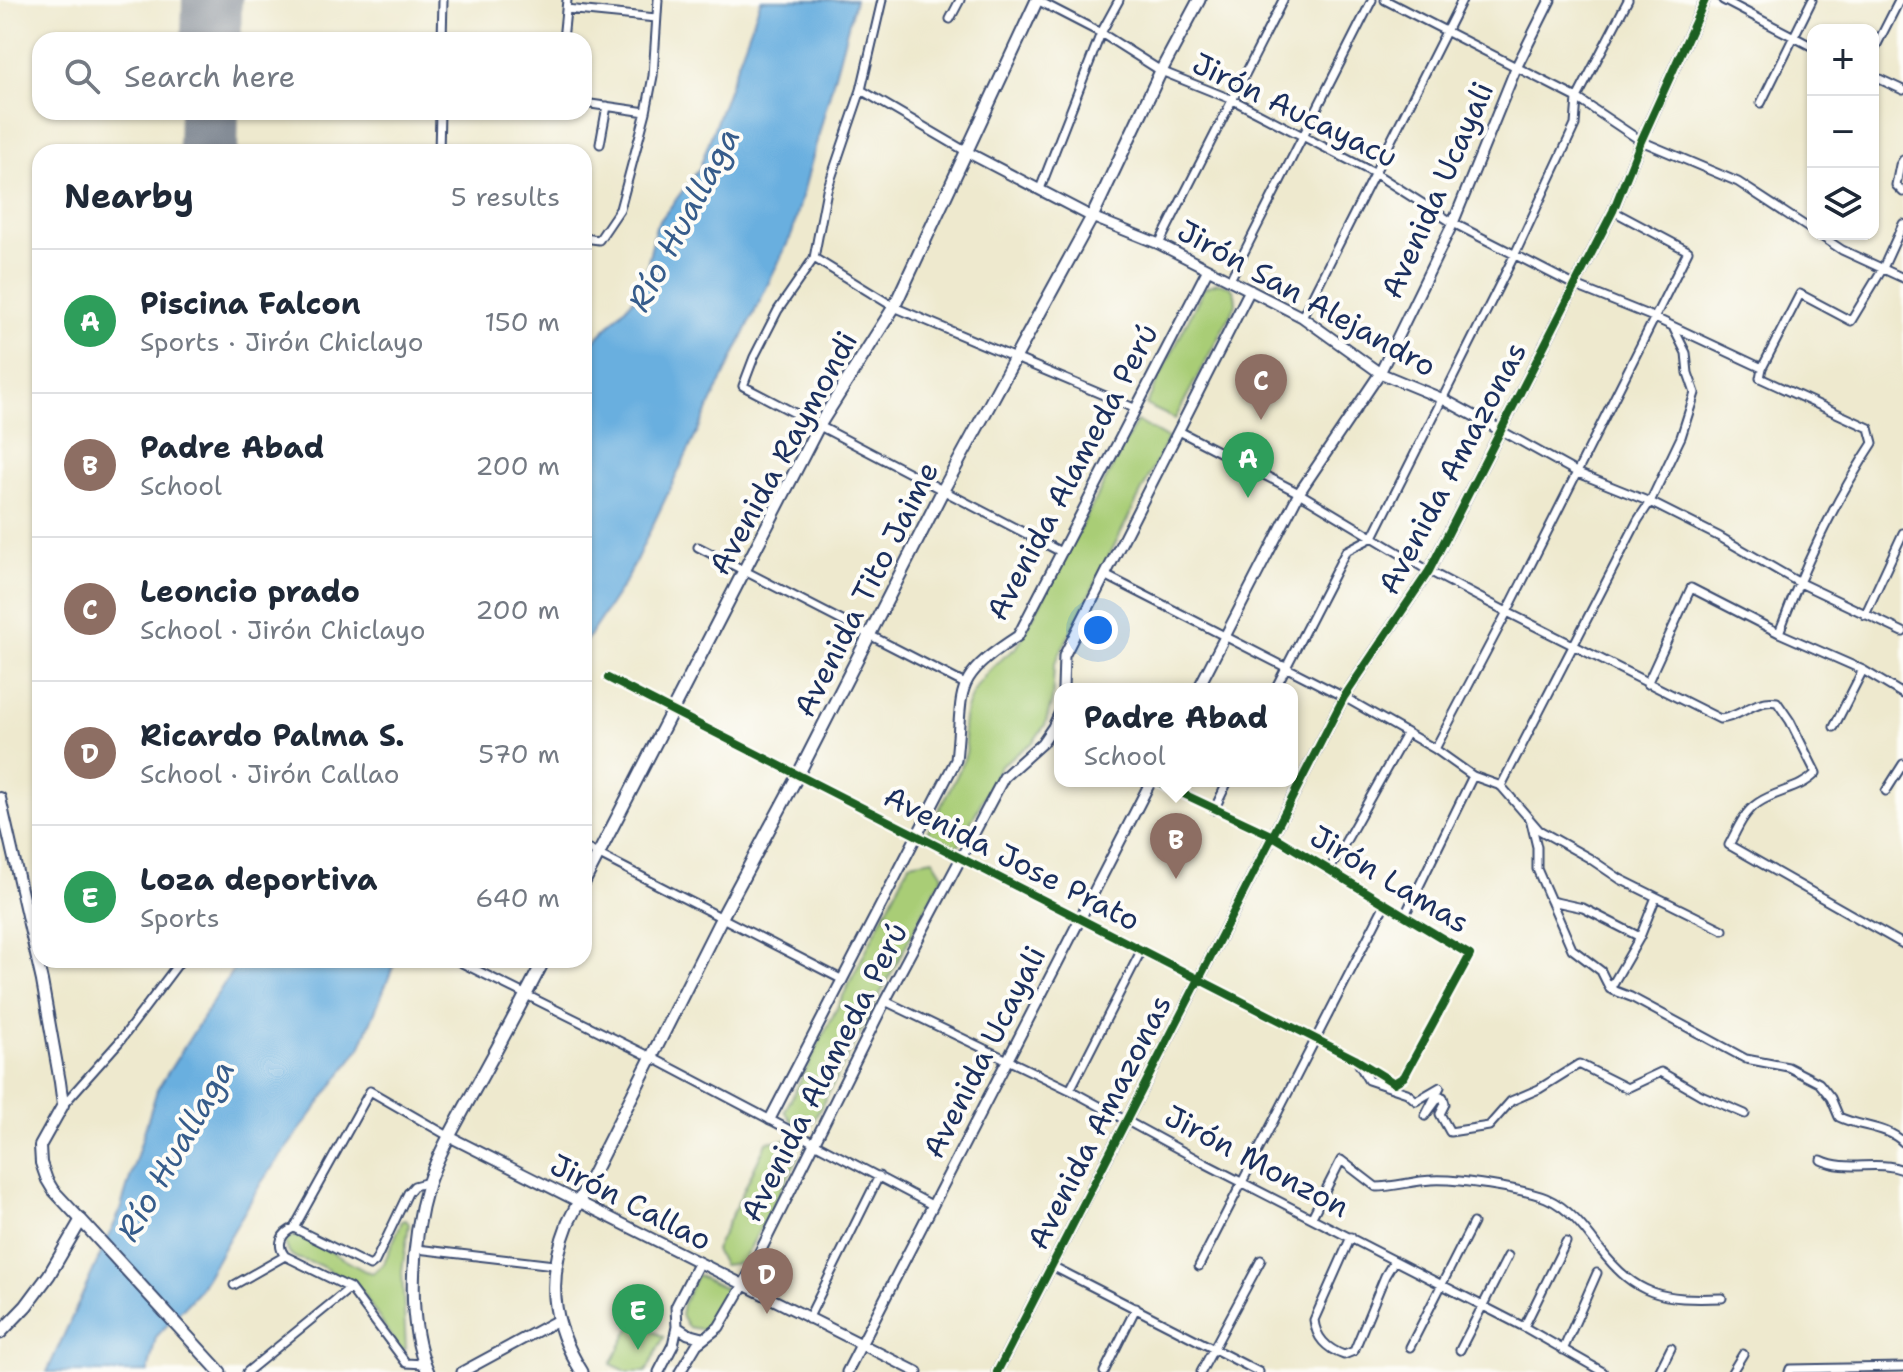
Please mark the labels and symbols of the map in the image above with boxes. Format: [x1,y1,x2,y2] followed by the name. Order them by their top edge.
[1186,43,1404,177] street label: Jirón Aucayacu
[1371,75,1503,305] street label: Avenida Ucayali
[617,120,749,318] water label: Río Huallaga
[1170,210,1444,386] street label: Jirón San Alejandro
[976,316,1168,628] street label: Avenida Alameda Perú
[699,324,867,582] street label: Avenida Raymondi
[1368,335,1536,601] street label: Avenida Amazonas
[1235,354,1287,420] pin: C
[1222,432,1274,498] pin: A
[784,454,948,724] street label: Avenida Tito Jaime
[1078,610,1118,650] your location
[877,776,1147,940] street label: Avenida Jose Prato
[1150,813,1202,879] pin: B
[1303,815,1477,943] street label: Jirón Lamas
[731,915,917,1229] street label: Avenida Alameda Perú
[913,939,1055,1165] street label: Avenida Ucayali
[1017,988,1181,1256] street label: Avenida Amazonas
[106,1052,244,1248] water label: Río Huallaga
[1158,1095,1356,1227] street label: Jirón Monzon
[543,1144,719,1260] street label: Jirón Callao
[741,1248,793,1314] pin: D
[612,1284,664,1350] pin: E

